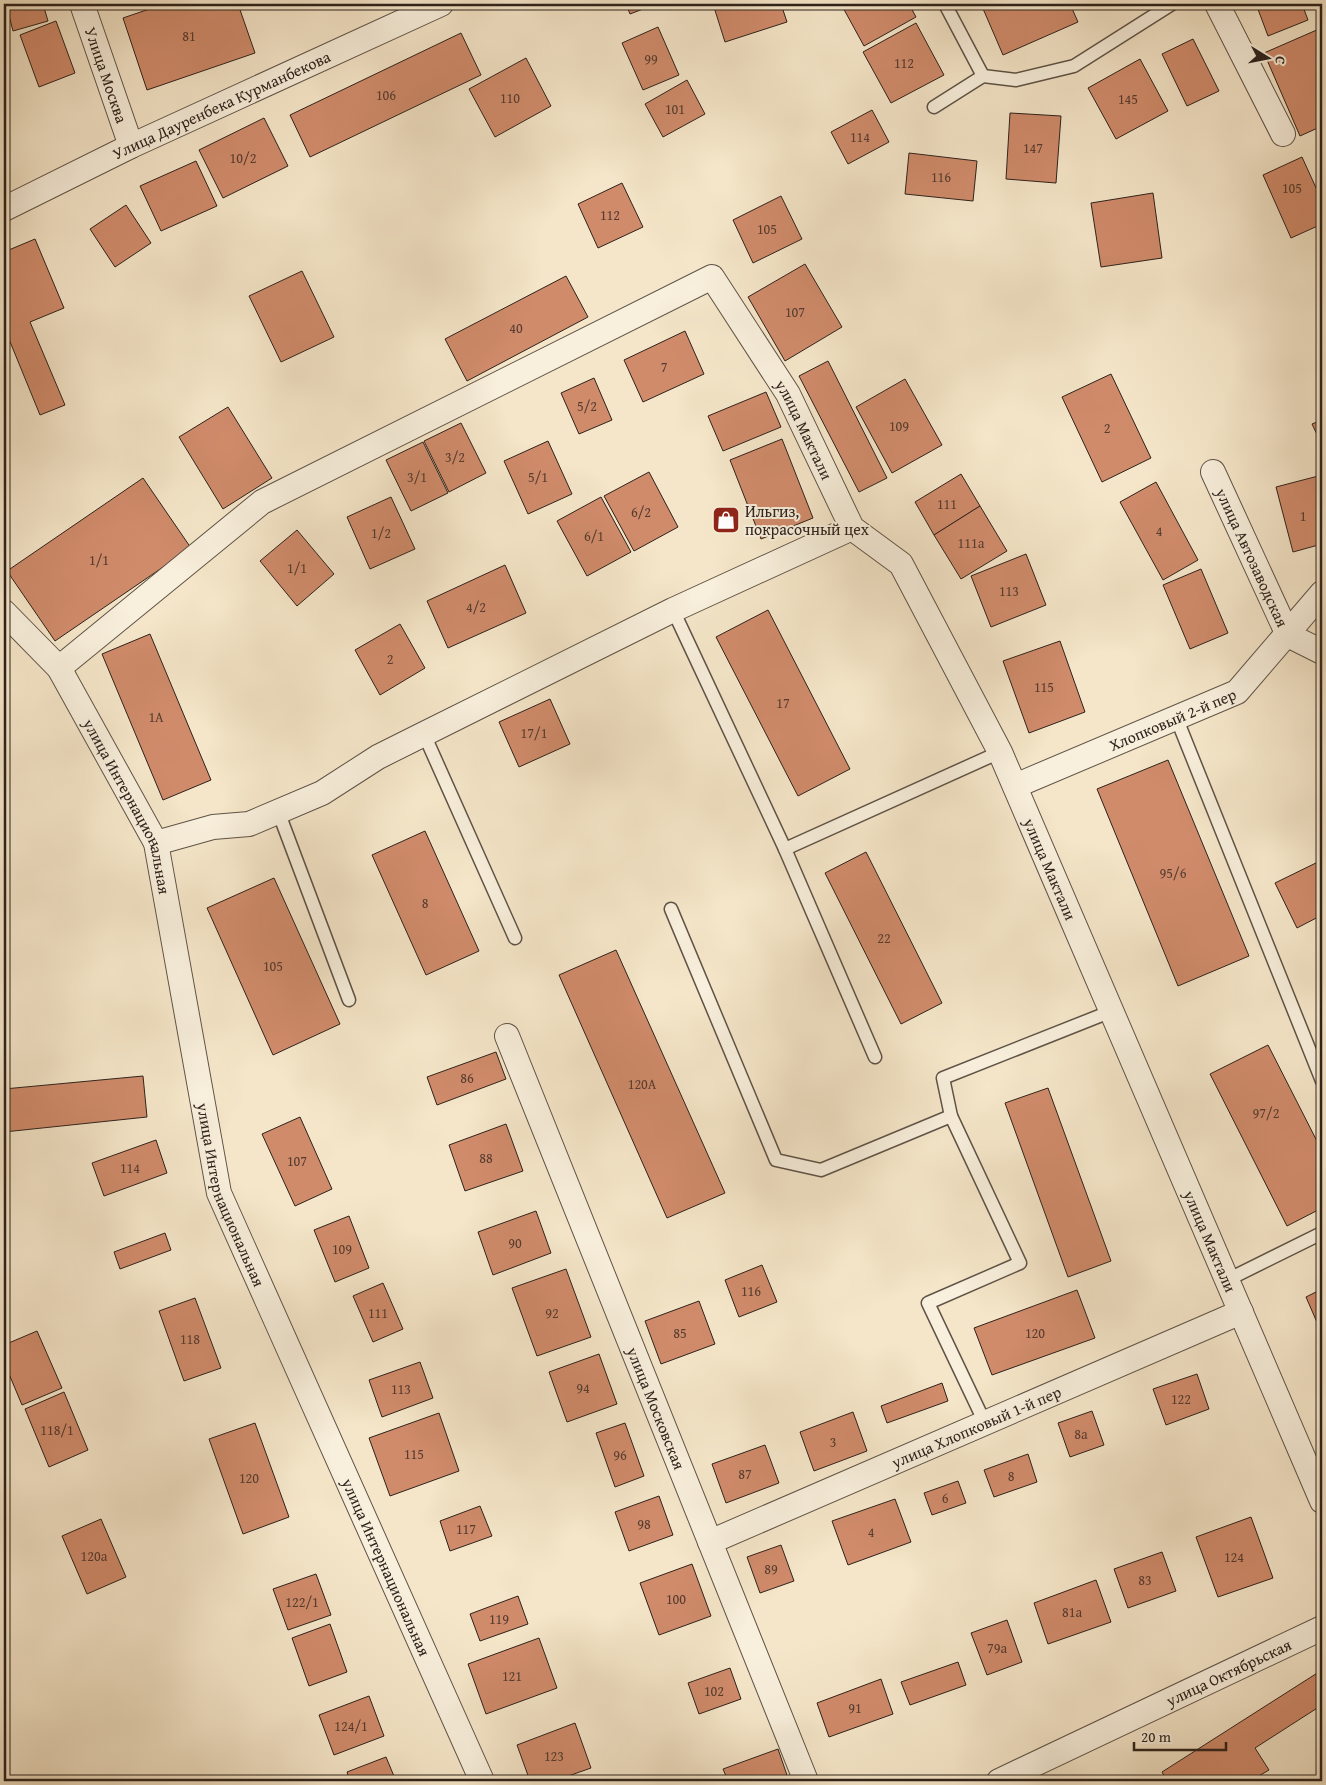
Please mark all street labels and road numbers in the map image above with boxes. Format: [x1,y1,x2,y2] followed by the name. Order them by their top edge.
[79,24,134,126] street label: Улица Москва
[108,44,335,165] street label: Улица Дауренбека Курманбекова
[769,374,839,484] street label: улица Мактали
[1209,483,1295,631] street label: улица Автозаводская
[1105,682,1240,757] street label: Хлопковый 2-й пер
[77,713,177,896] street label: улица Интернациональная
[1017,813,1083,924] street label: улица Мактали
[191,1100,271,1290] street label: улица Интернациональная
[1177,1185,1243,1296] street label: улица Мактали
[621,1342,692,1473] street label: улица Московская
[887,1379,1065,1474] street label: улица Хлопковый 1-й пер
[336,1473,437,1660] street label: улица Интернациональная
[1161,1632,1295,1713] street label: улица Октябрьская

